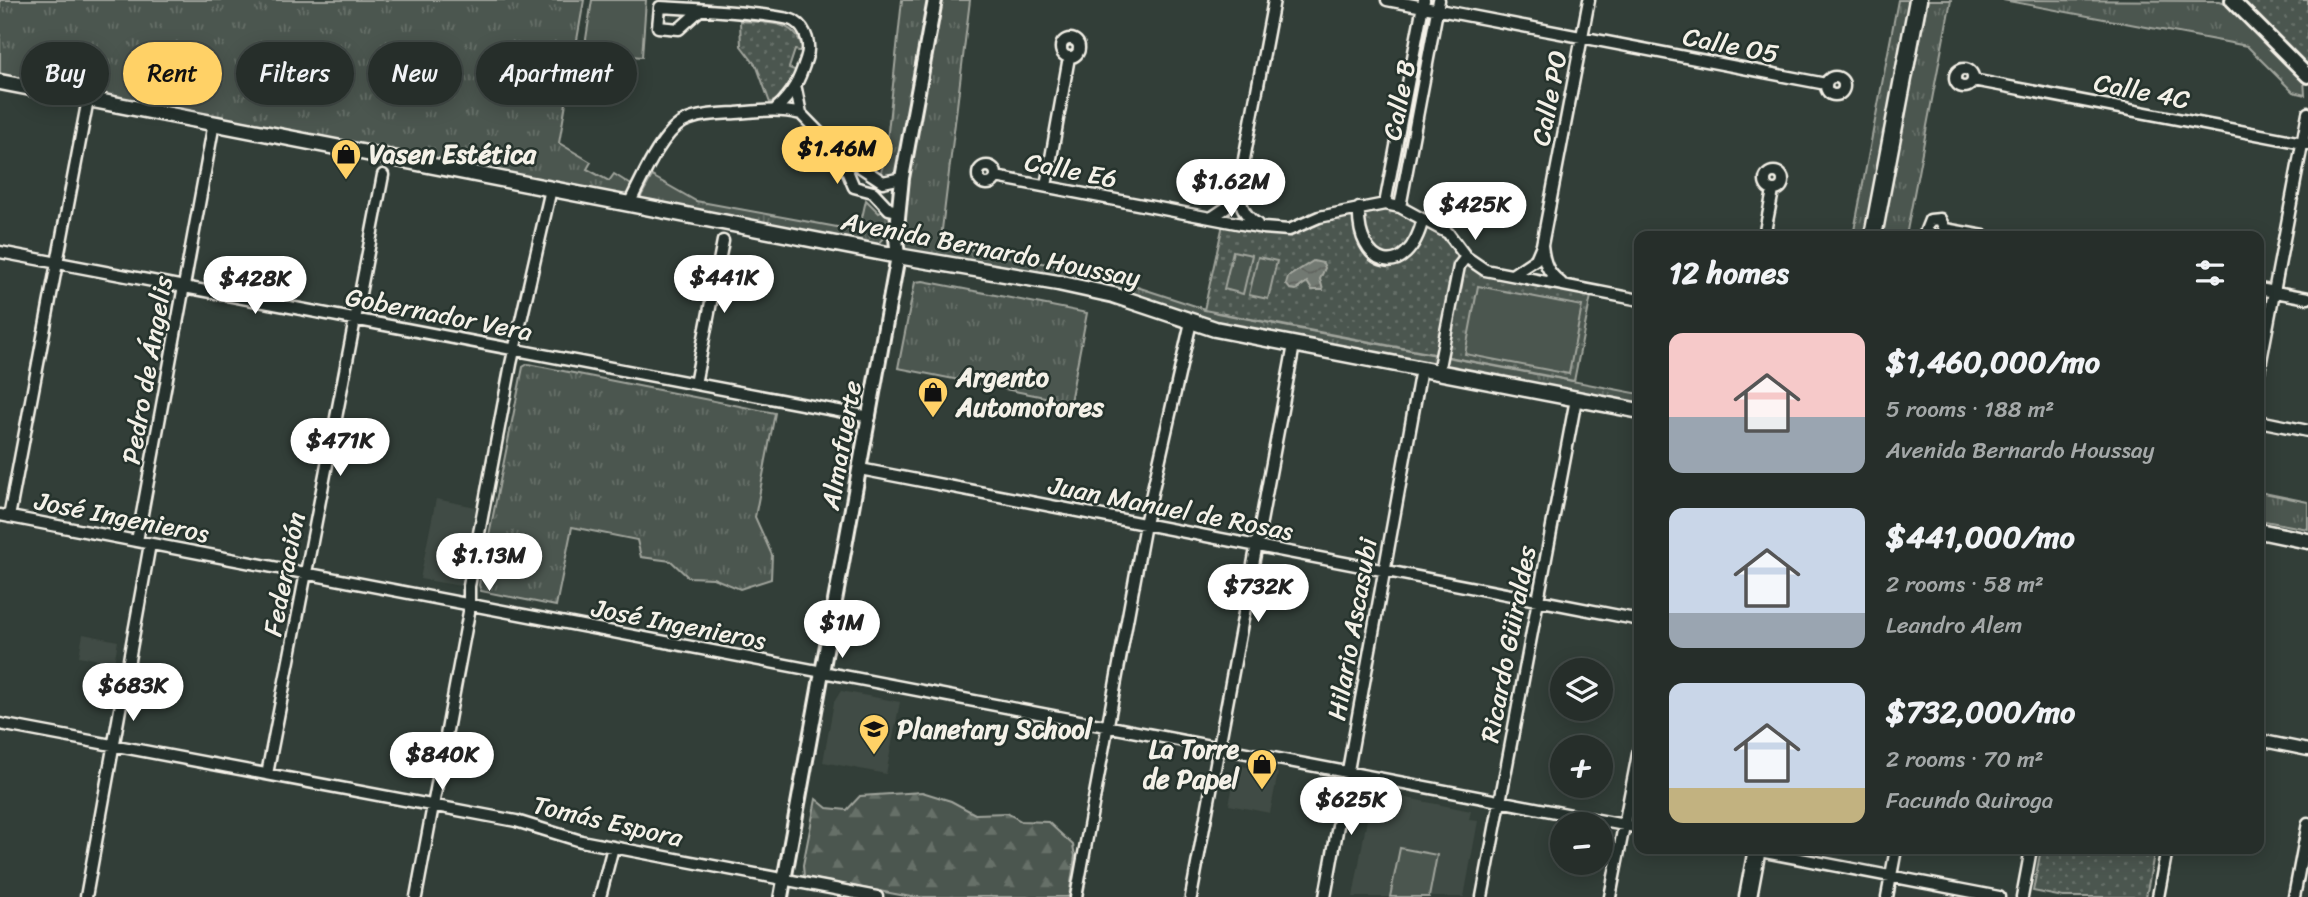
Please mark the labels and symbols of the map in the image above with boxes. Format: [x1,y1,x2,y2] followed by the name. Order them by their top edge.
[1679,13,1783,77] street label: Calle O5
[1517,46,1581,150] street label: Calle PO
[1369,56,1429,144] street label: Calle B
[2090,59,2194,123] street label: Calle 4C
[780,127,894,186] pin: $1.46M
[369,131,537,177] place label: Vasen Estética
[329,137,363,181] shop icon: Vasen Estética
[1021,139,1121,201] street label: Calle E6
[1174,160,1288,219] pin: $1.62M
[1426,182,1524,242] pin: $425K
[837,197,1145,301] street label: Avenida Bernardo Houssay
[206,256,304,316] pin: $428K
[675,256,773,315] pin: $441K
[108,271,186,468] street label: Pedro de Ángelis
[342,273,536,355] street label: Gobernador Vera
[955,354,1105,430] place label: Argento Automotores
[916,375,950,419] shop icon: Argento Automotores
[807,377,875,514] street label: Almafuerte
[291,419,389,478] pin: $471K
[1044,462,1298,554] street label: Juan Manuel de Rosas
[30,477,213,556] street label: José Ingenieros
[249,508,319,640] street label: Federación
[1313,533,1391,724] street label: Hilario Ascasubi
[432,534,546,593] pin: $1.13M
[1466,541,1550,746] street label: Ricardo Güiraldes
[1209,564,1307,624] pin: $732K
[587,584,770,663] street label: José Ingenieros
[808,600,876,660] pin: $1M
[84,664,182,723] pin: $683K
[897,706,1093,752] place label: Planetary School
[857,712,891,756] school or university icon: Planetary School
[1143,726,1241,802] place label: La Torre de Papel
[393,732,491,792] pin: $840K
[1245,747,1279,791] shop icon: La Torre de Papel
[1302,778,1400,837] pin: $625K
[528,781,689,861] street label: Tomás Espora

